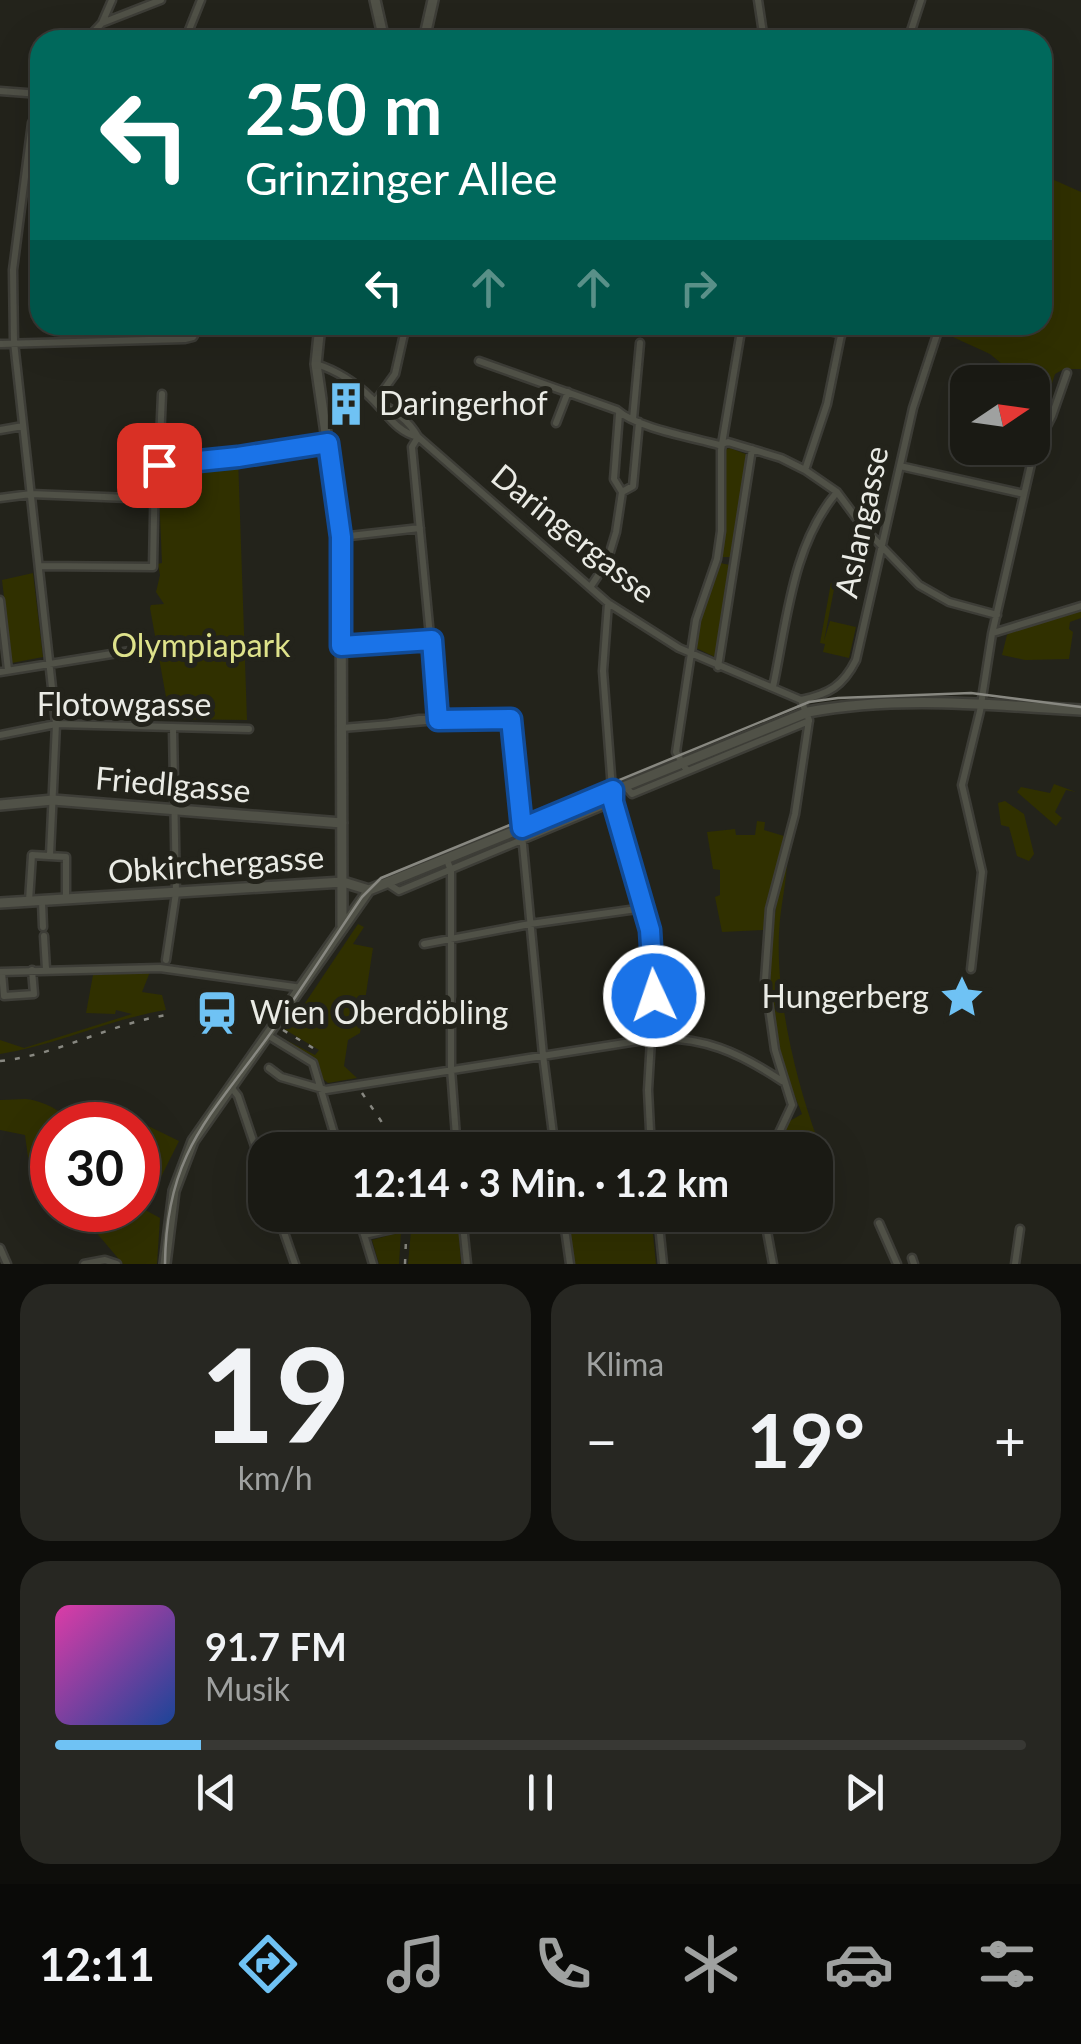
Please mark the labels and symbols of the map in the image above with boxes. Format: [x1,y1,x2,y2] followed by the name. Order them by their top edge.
[950,365,1050,465] north arrow
[322,380,370,428] building icon: Daringerhof
[379,383,548,422] place label: Daringerhof
[117,423,202,508] pin
[825,442,896,601] street label: Aslangasse
[484,455,663,611] street label: Daringergasse
[112,625,291,664] park label: Olympiapark
[37,684,211,723] street label: Flotowgasse
[94,757,252,810] street label: Friedlgasse
[106,836,325,891] street label: Obkirchergasse
[602,944,706,1048] position arrow
[938,973,986,1021] place icon: Hungerberg
[761,976,929,1015] place label: Hungerberg
[193,989,241,1037] station icon: Wien Oberdöbling
[250,992,509,1031] place label: Wien Oberdöbling
[30,1102,160,1232] speed limit sign: 30

